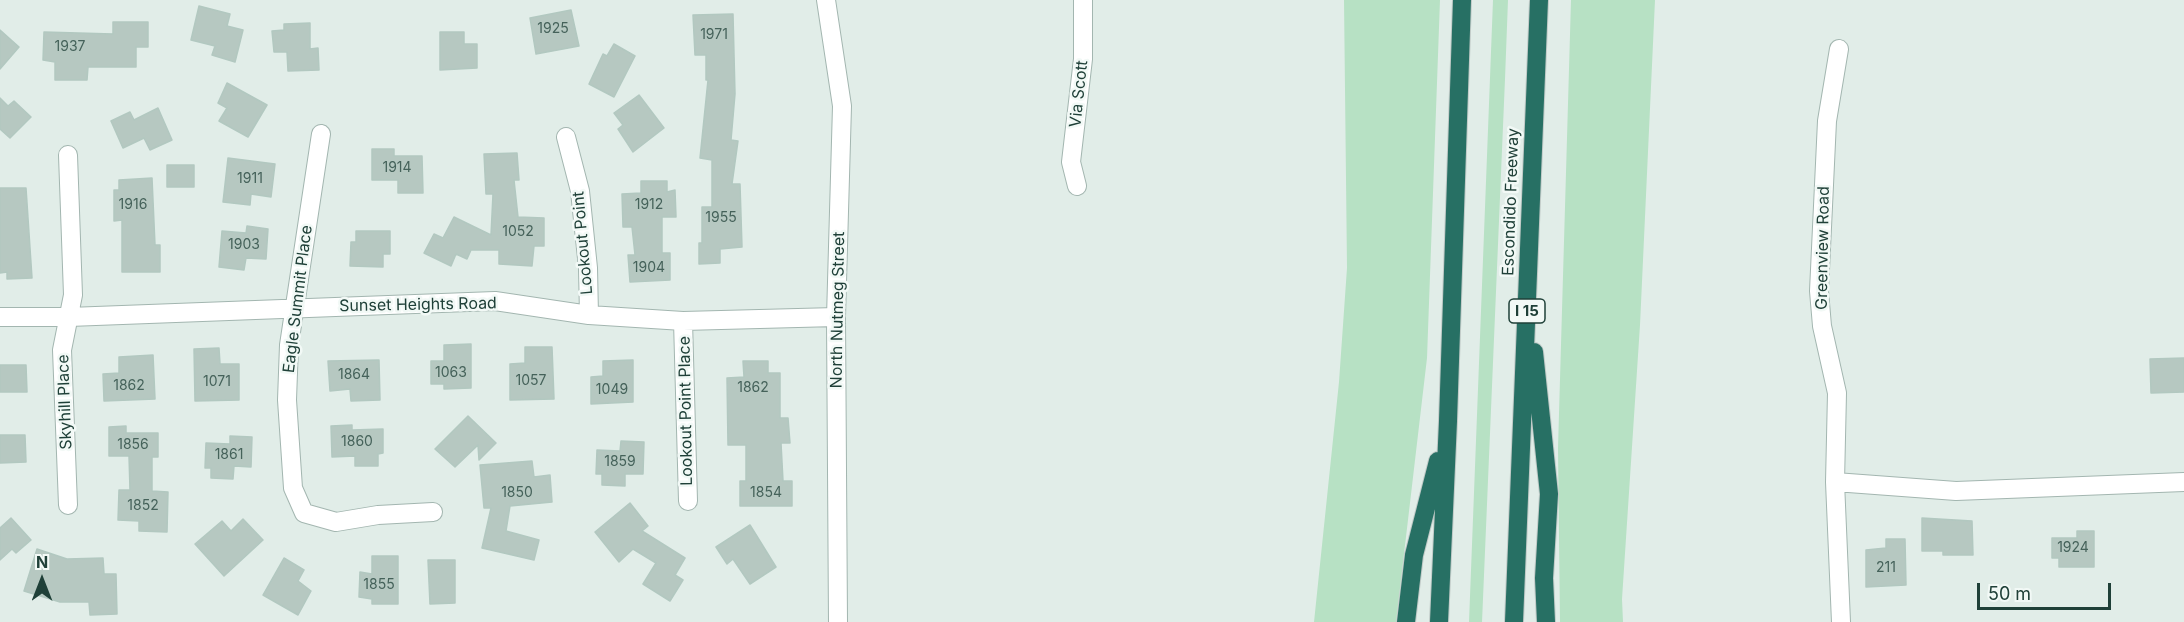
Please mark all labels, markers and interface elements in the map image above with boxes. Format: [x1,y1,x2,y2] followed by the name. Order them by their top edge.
[537,21,569,37] house number: 1925
[700,27,728,43] house number: 1971
[55,39,85,55] house number: 1937
[1066,59,1092,129] street label: Via Scott
[1499,128,1523,276] street label: Escondido Freeway
[382,160,412,176] house number: 1914
[237,171,263,187] house number: 1911
[1812,186,1834,310] street label: Greenview Road
[569,190,597,296] street label: Lookout Point
[119,197,147,213] house number: 1916
[635,197,663,213] house number: 1912
[705,210,737,226] house number: 1955
[279,224,317,374] street label: Eagle Summit Place
[502,224,534,240] house number: 1052
[827,232,849,388] street label: North Nutmeg Street
[228,237,260,253] house number: 1903
[633,260,665,276] house number: 1904
[339,294,497,316] street label: Sunset Heights Road
[1509,299,1545,323] road number: I 15
[675,336,697,486] street label: Lookout Point Place
[54,354,76,450] street label: Skyhill Place
[435,365,467,381] house number: 1063
[338,367,370,383] house number: 1864
[516,373,546,389] house number: 1057
[203,374,231,390] house number: 1071
[113,378,145,394] house number: 1862
[737,380,769,396] house number: 1862
[596,382,628,398] house number: 1049
[341,434,373,450] house number: 1860
[117,437,149,453] house number: 1856
[215,447,243,463] house number: 1861
[604,454,636,470] house number: 1859
[501,485,533,501] house number: 1850
[750,485,782,501] house number: 1854
[127,498,159,514] house number: 1852
[2057,540,2089,556] house number: 1924
[12,550,72,610] north arrow
[36,552,48,572] text: N
[1876,560,1896,576] house number: 211
[1980,571,2114,609] scale bar
[363,577,395,593] house number: 1855
[1988,583,2031,604] text: 50 m

